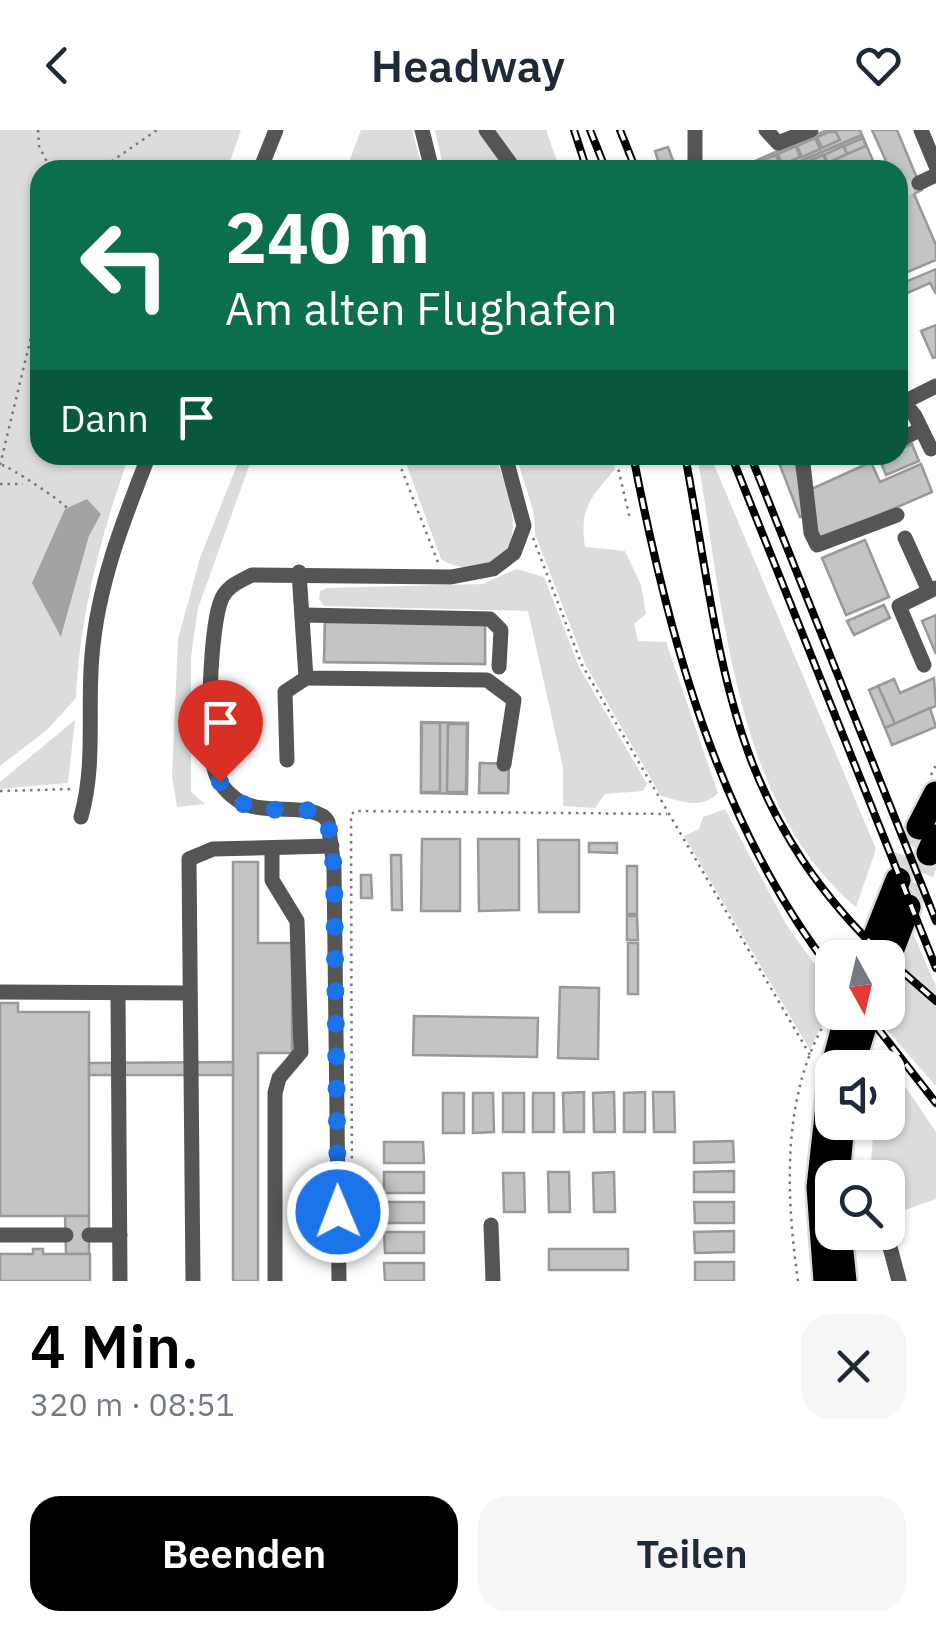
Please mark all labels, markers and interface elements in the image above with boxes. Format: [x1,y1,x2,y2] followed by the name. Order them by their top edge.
[371,36,565,94] text: Headway
[30,38,85,93] icon: back
[851,38,906,93] icon: heart
[225,191,430,282] text: 240 m
[60,200,190,330] icon: left
[225,279,617,337] text: Am alten Flughafen
[169,390,224,445] icon: arrive
[60,393,149,442] text: Dann
[178,680,263,783] pin
[193,695,248,750] icon: arrive
[815,940,905,1030] north arrow
[815,940,905,1250] map controls
[815,1050,905,1140] button: sound
[286,1160,390,1264] position arrow
[815,1160,905,1250] button: search
[30,1306,199,1385] text: 4 Min.
[801,1314,906,1419] button: close
[30,1383,235,1425] text: 320 m · 08:51
[30,1496,458,1611] button: Beenden
[478,1496,906,1611] button: Teilen

